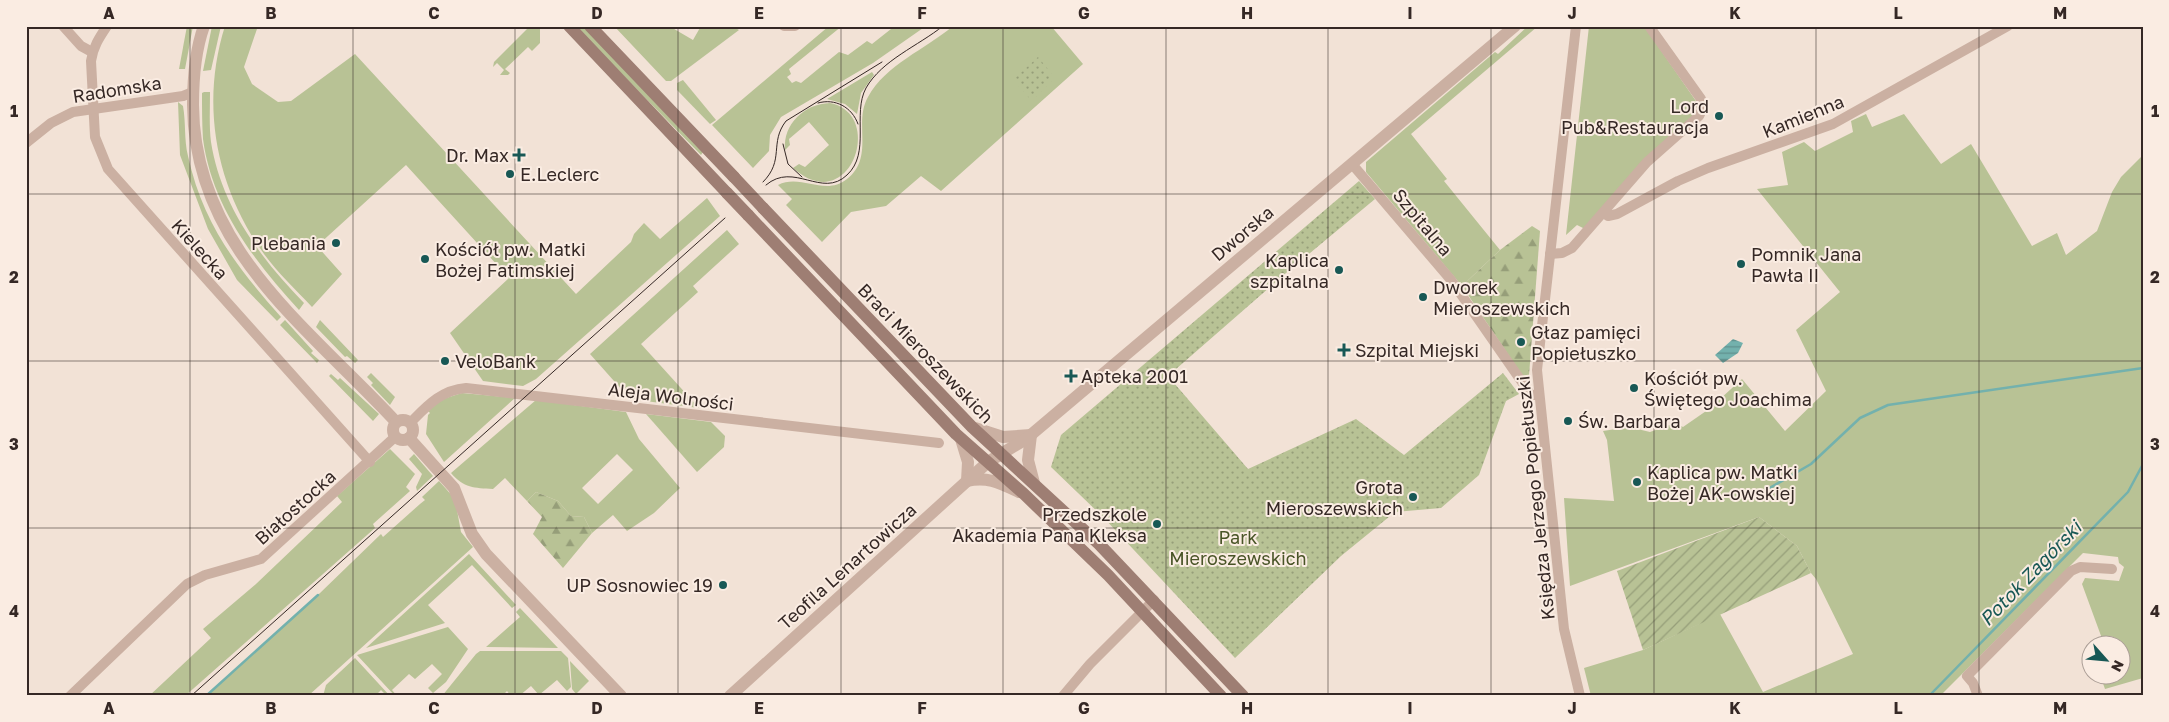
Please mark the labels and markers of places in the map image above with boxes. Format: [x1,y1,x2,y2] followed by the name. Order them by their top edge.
[1561,95,1709,138] place label: Lord Pub&Restauracja
[1713,110,1725,122] marker: Lord Pub&Restauracja
[446,144,509,166] place label: Dr. Max
[513,149,525,161] marker: Dr. Max
[520,163,600,185] place label: E.Leclerc
[504,168,516,180] marker: E.Leclerc
[251,232,326,254] place label: Plebania
[330,237,342,249] marker: Plebania
[435,238,586,281] place label: Kościół pw. Matki Bożej Fatimskiej
[1751,243,1861,286] place label: Pomnik Jana Pawła II
[1250,249,1329,292] place label: Kaplica szpitalna
[419,253,431,265] marker: Kościół pw. Matki Bożej Fatimskiej
[1735,258,1747,270] marker: Pomnik Jana Pawła II
[1333,264,1345,276] marker: Kaplica szpitalna
[1433,276,1570,319] place label: Dworek Mieroszewskich
[1417,291,1429,303] marker: Dworek Mieroszewskich
[1531,321,1641,364] place label: Głaz pamięci Popiełuszko
[1515,336,1527,348] marker: Głaz pamięci Popiełuszko
[1355,339,1479,361] place label: Szpital Miejski
[1337,343,1351,357] marker: Szpital Miejski
[455,350,536,372] place label: VeloBank
[439,355,451,367] marker: VeloBank
[1081,365,1188,387] place label: Apteka 2001
[1644,367,1812,410] place label: Kościół pw. Świętego Joachima
[1065,370,1077,382] marker: Apteka 2001
[1628,382,1640,394] marker: Kościół pw. Świętego Joachima
[1578,410,1681,432] place label: Św. Barbara
[1562,415,1574,427] marker: Św. Barbara
[1647,461,1798,504] place label: Kaplica pw. Matki Bożej AK-owskiej
[1266,476,1403,519] place label: Grota Mieroszewskich
[1631,476,1643,488] marker: Kaplica pw. Matki Bożej AK-owskiej
[1407,491,1419,503] marker: Grota Mieroszewskich
[952,503,1147,546] place label: Przedszkole Akademia Pana Kleksa
[1151,518,1163,530] marker: Przedszkole Akademia Pana Kleksa
[566,574,713,596] place label: UP Sosnowiec 19
[717,579,729,591] marker: UP Sosnowiec 19

